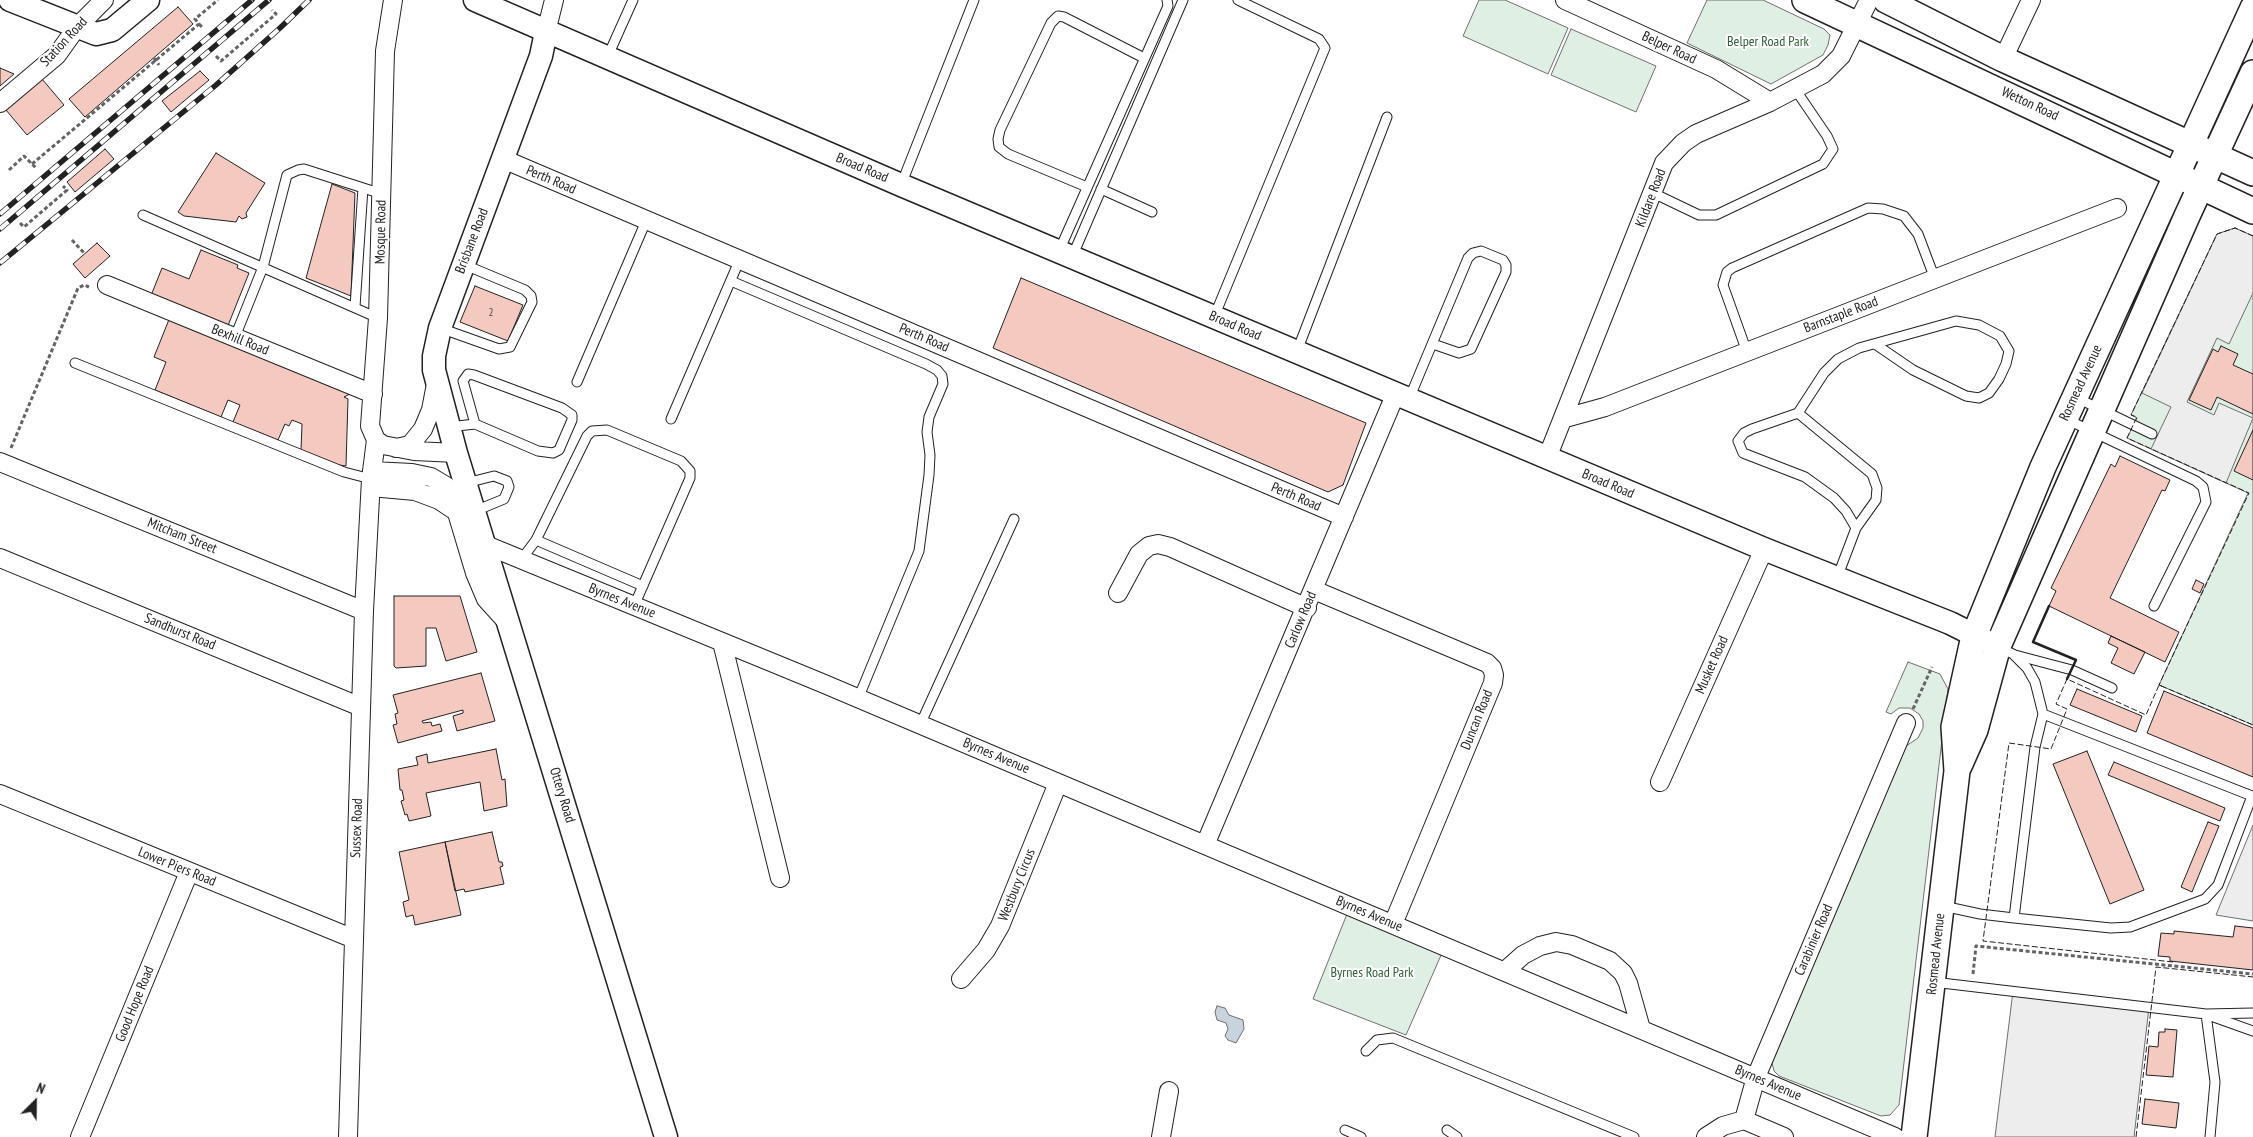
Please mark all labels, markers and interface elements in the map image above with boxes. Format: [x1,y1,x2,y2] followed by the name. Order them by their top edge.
[37,14,91,70] street label: Station Road
[1639,28,1699,68] street label: Belper Road
[1727,34,1809,50] park label: Belper Road Park
[1999,83,2061,125] street label: Wetton Road
[833,150,891,186] street label: Broad Road
[523,162,579,198] street label: Perth Road
[1632,166,1670,230] street label: Kildare Road
[372,200,390,264] street label: Mosque Road
[452,206,492,276] street label: Brisbane Road
[1801,293,1881,337] street label: Barnstaple Road
[489,306,493,320] house number: 2
[1206,308,1264,344] street label: Broad Road
[896,320,952,356] street label: Perth Road
[209,321,271,359] street label: Bexhill Road
[2056,342,2106,424] street label: Rosmead Avenue
[1579,466,1637,502] street label: Broad Road
[1268,479,1324,515] street label: Perth Road
[145,514,219,558] street label: Mitcham Street
[586,580,658,622] street label: Byrnes Avenue
[1282,589,1320,651] street label: Carlow Road
[142,610,218,654] street label: Sandhurst Road
[1692,633,1732,697] street label: Musket Road
[1457,688,1497,752] street label: Duncan Road
[960,734,1032,778] street label: Byrnes Avenue
[546,765,578,825] street label: Ottery Road
[348,798,366,858] street label: Sussex Road
[136,844,218,890] street label: Lower Piers Road
[995,846,1039,924] street label: Westbury Circus
[1333,892,1405,936] street label: Byrnes Avenue
[1791,902,1837,978] street label: Carabinier Road
[1923,912,1949,996] street label: Rosmead Avenue
[112,964,158,1044] street label: Good Hope Road
[1331,965,1413,981] park label: Byrnes Road Park
[1732,1061,1804,1105] street label: Byrnes Avenue
[10,1077,60,1127] north arrow
[34,1078,48,1098] text: N

